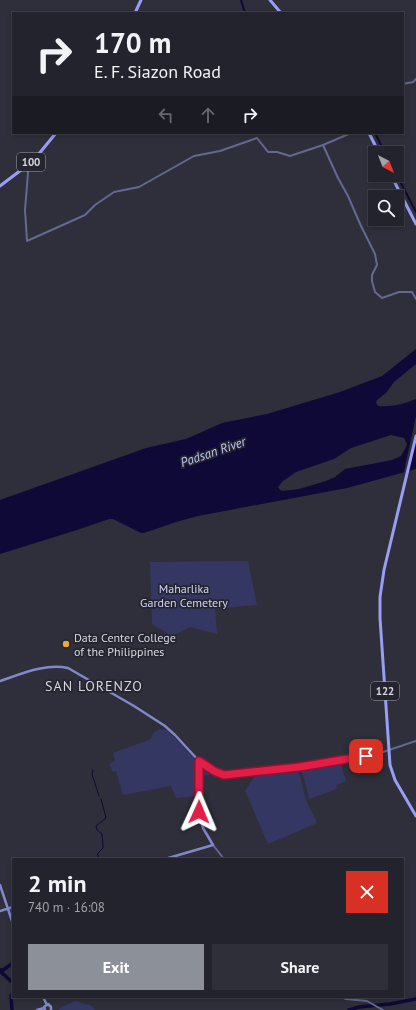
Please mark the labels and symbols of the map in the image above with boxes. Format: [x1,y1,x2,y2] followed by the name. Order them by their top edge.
[368,146,404,182] north arrow
[17,153,45,171] road number: 100
[178,433,249,471] water label: Padsan River
[140,581,228,610] park label: Maharlika Garden Cemetery
[74,630,176,659] place label: Data Center College of the Philippines
[61,639,71,649] marker: Data Center College of the Philippines
[45,677,143,695] district label: SAN LORENZO
[371,682,399,700] road number: 122
[349,739,383,773] pin
[178,791,220,833] position arrow

